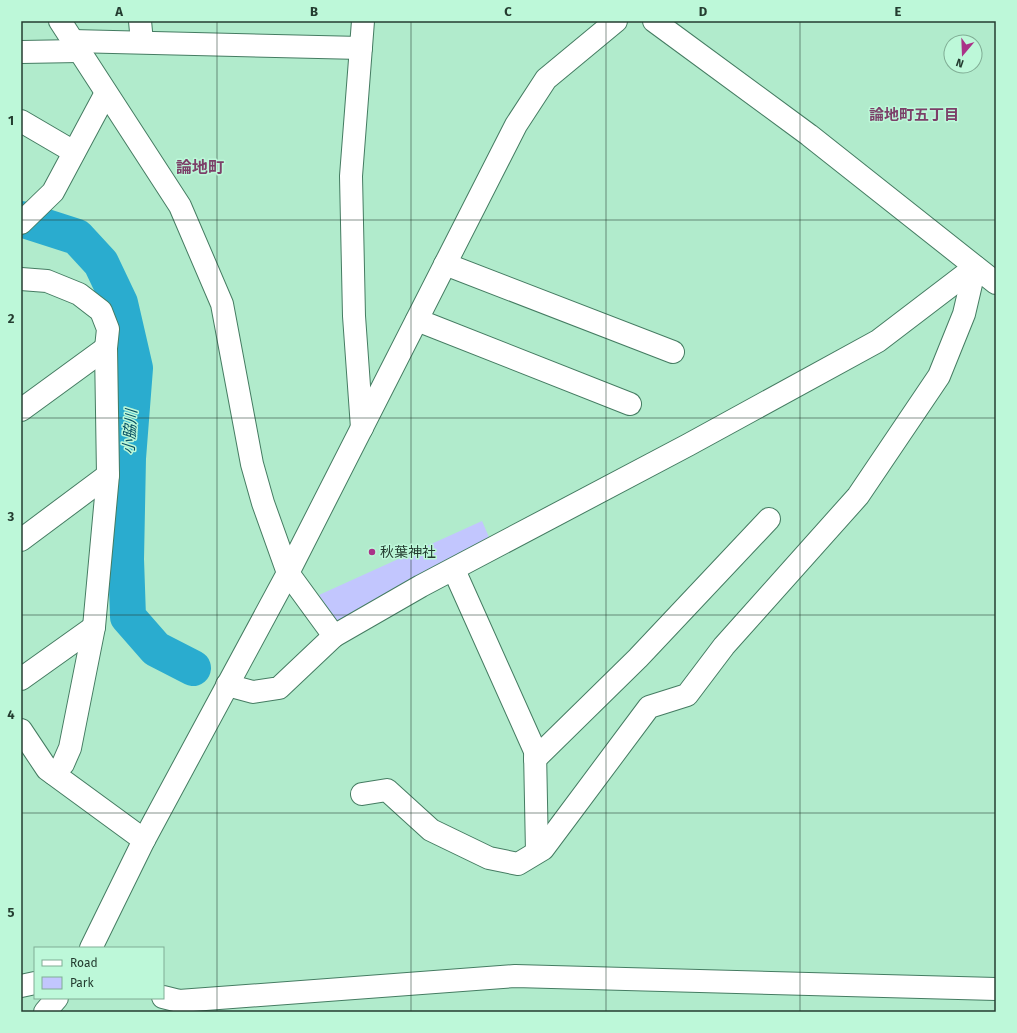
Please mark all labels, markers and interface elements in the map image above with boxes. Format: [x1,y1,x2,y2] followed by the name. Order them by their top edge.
[114,4,123,19] text: A
[310,4,318,19] text: B
[504,4,512,19] text: C
[699,4,708,19] text: D
[895,4,902,19] text: E
[943,34,983,74] north arrow
[954,56,965,70] text: N
[869,106,959,124] district label: 論地町五丁目
[8,113,14,128] text: 1
[176,158,224,177] district label: 論地町
[8,311,15,326] text: 2
[119,407,141,455] water label: 小脇川
[7,509,15,524] text: 3
[380,544,436,561] place label: 秋葉神社
[367,547,377,557] marker: 秋葉神社
[7,707,15,722] text: 4
[8,905,15,920] text: 5
[34,947,164,999] legend
[70,956,98,970] text: Road
[70,976,94,990] text: Park

